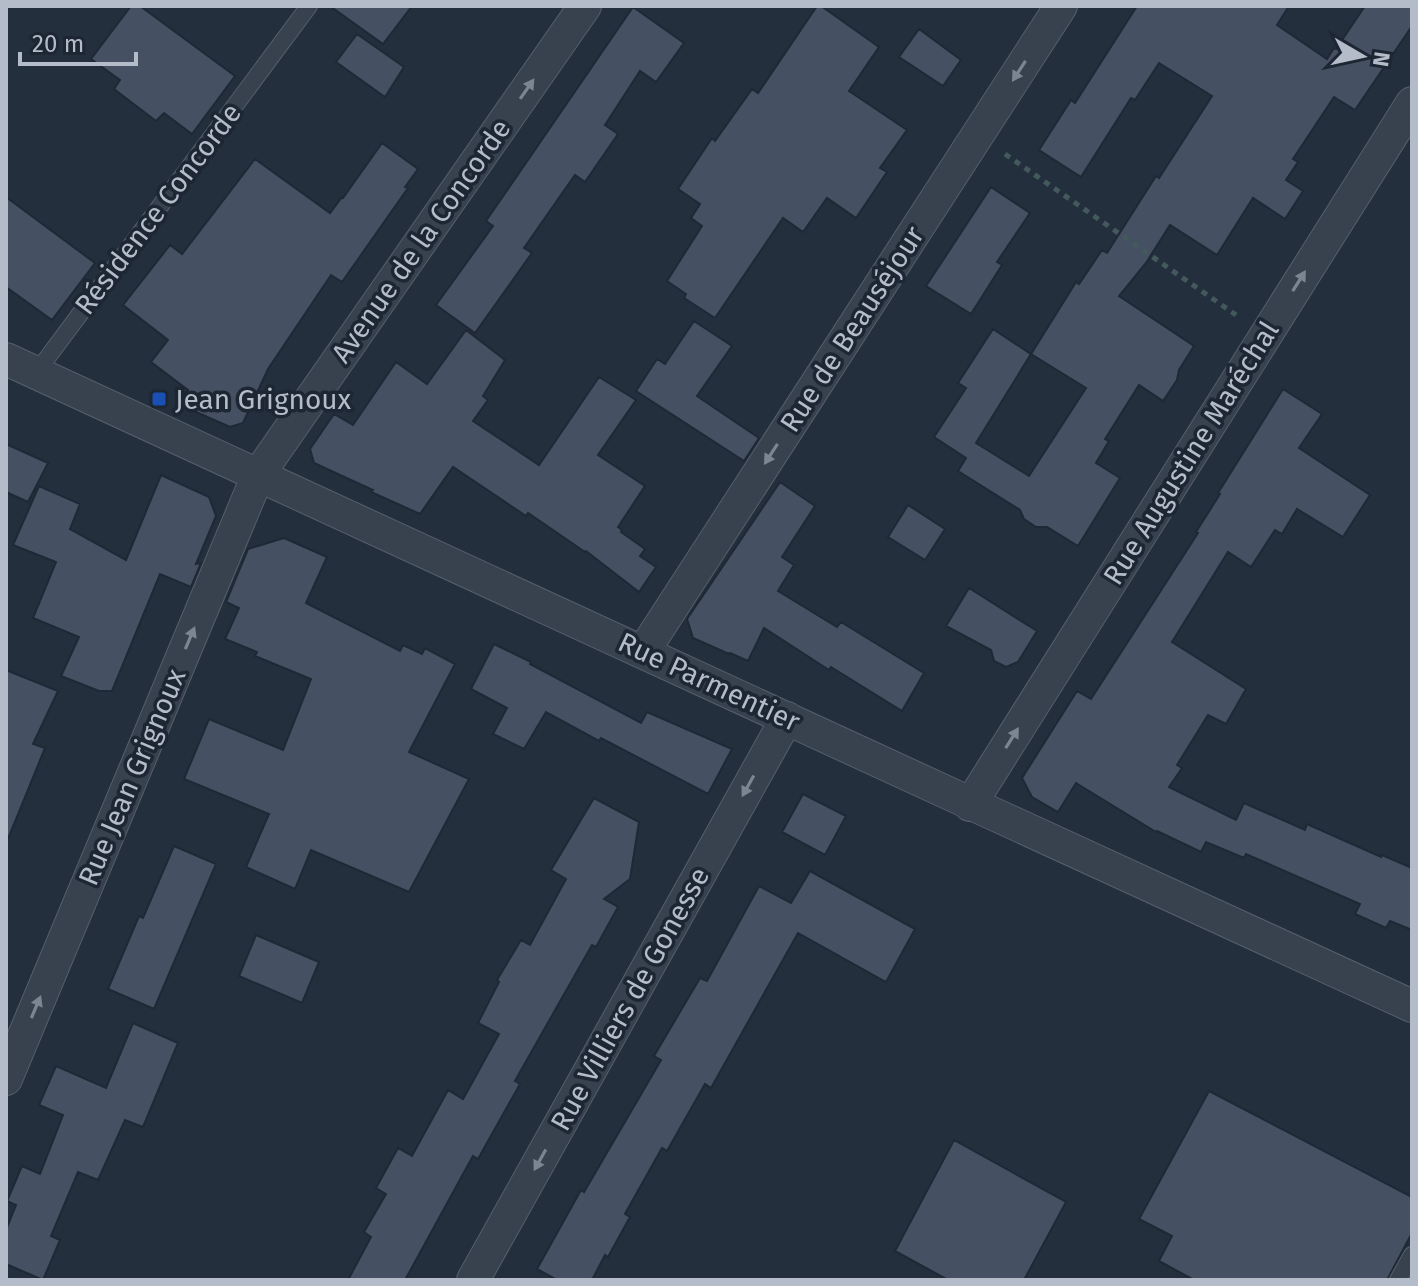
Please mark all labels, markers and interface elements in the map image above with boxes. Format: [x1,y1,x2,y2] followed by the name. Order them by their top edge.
[20,16,136,66] scale bar
[1322,16,1402,96] north arrow
[32,30,84,58] text: 20 m
[1367,50,1396,68] text: N
[1011,61,1026,82] one-way arrow
[519,79,534,100] one-way arrow
[68,97,248,321] street label: Résidence Concorde
[324,113,518,369] street label: Avenue de la Concorde
[773,220,931,438] street label: Rue de Beauséjour
[1292,271,1307,292] one-way arrow
[1096,315,1286,591] street label: Rue Augustine Maréchal
[175,383,352,416] place label: Jean Grignoux
[150,390,168,408] marker: Jean Grignoux
[764,444,779,465] one-way arrow
[184,626,197,650] one-way arrow
[613,626,805,739] street label: Rue Parmentier
[71,663,193,890] street label: Rue Jean Grignoux
[1004,728,1019,749] one-way arrow
[742,775,756,797] one-way arrow
[544,862,716,1136] street label: Rue Villiers de Gonesse
[30,995,43,1019] one-way arrow
[533,1148,547,1171] one-way arrow

